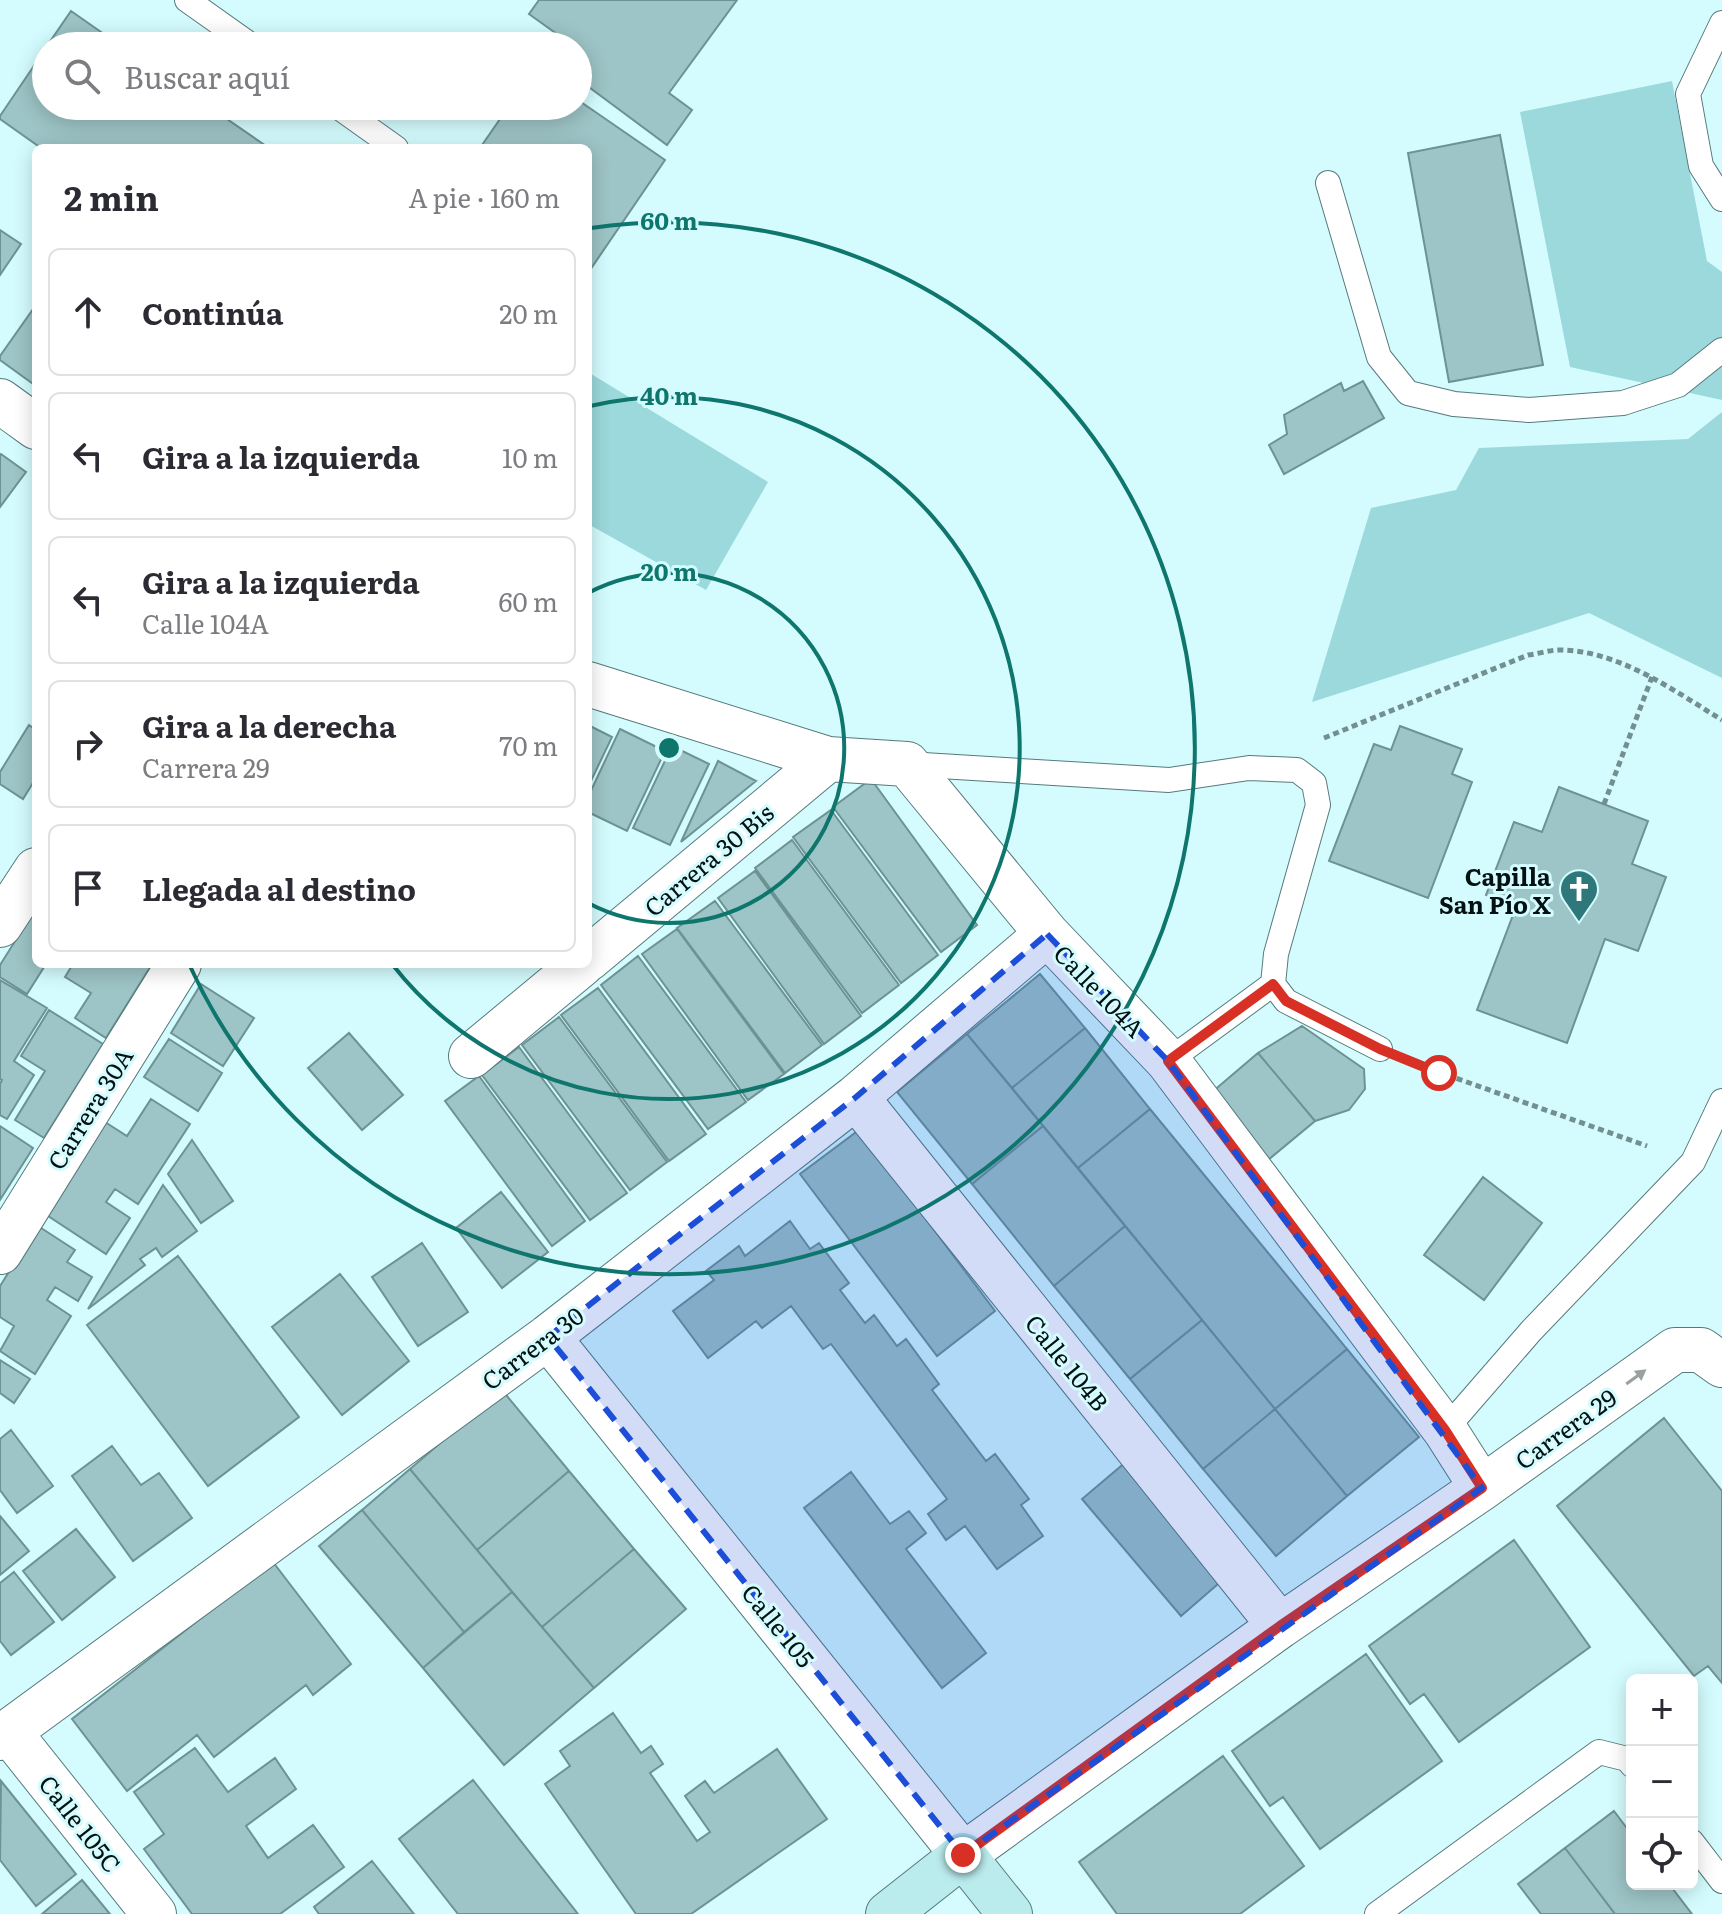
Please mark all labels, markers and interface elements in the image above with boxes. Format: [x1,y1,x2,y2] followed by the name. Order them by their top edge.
[32,32,592,120] search box
[60,54,104,98] icon: search
[124,54,290,98] text: Buscar aquí
[64,171,159,221] text: 2 min
[408,177,560,216] text: A pie · 160 m
[640,202,698,237] text: 60 m
[66,290,110,334] icon: ahead
[142,290,283,334] text: Continúa
[499,293,558,332] text: 20 m
[640,377,698,412] text: 40 m
[66,434,110,478] icon: left
[142,434,420,478] text: Gira a la izquierda
[502,437,558,476] text: 10 m
[641,553,697,588] text: 20 m
[142,559,420,603] text: Gira a la izquierda
[66,578,110,622] icon: left
[499,581,558,620] text: 60 m
[142,603,269,642] text: Calle 104A
[142,703,396,747] text: Gira a la derecha
[66,722,110,766] icon: right
[499,725,558,764] text: 70 m
[655,734,683,762] centre of rings
[142,747,270,786] text: Carrera 29
[636,794,780,924] street label: Carrera 30 Bis
[1439,858,1551,921] place label: Capilla San Pío X
[66,866,110,910] icon: arrive
[142,866,416,910] text: Llegada al destino
[1558,868,1600,923] church icon: Capilla San Pío X
[1047,936,1153,1045] street label: Calle 104A
[38,1040,140,1176] street label: Carrera 30A
[1421,1055,1457,1091] route start
[474,1297,590,1397] street label: Carrera 30
[1018,1306,1118,1418] street label: Calle 104B
[1626,1370,1647,1385] one-way arrow
[1507,1379,1623,1477] street label: Carrera 29
[734,1576,824,1674] street label: Calle 105
[1626,1674,1698,1890] map controls
[1626,1674,1698,1746] button: +
[1626,1746,1698,1818] button: −
[32,1767,130,1879] street label: Calle 105C
[1626,1818,1698,1890] button: locate
[945,1837,981,1873] route end

